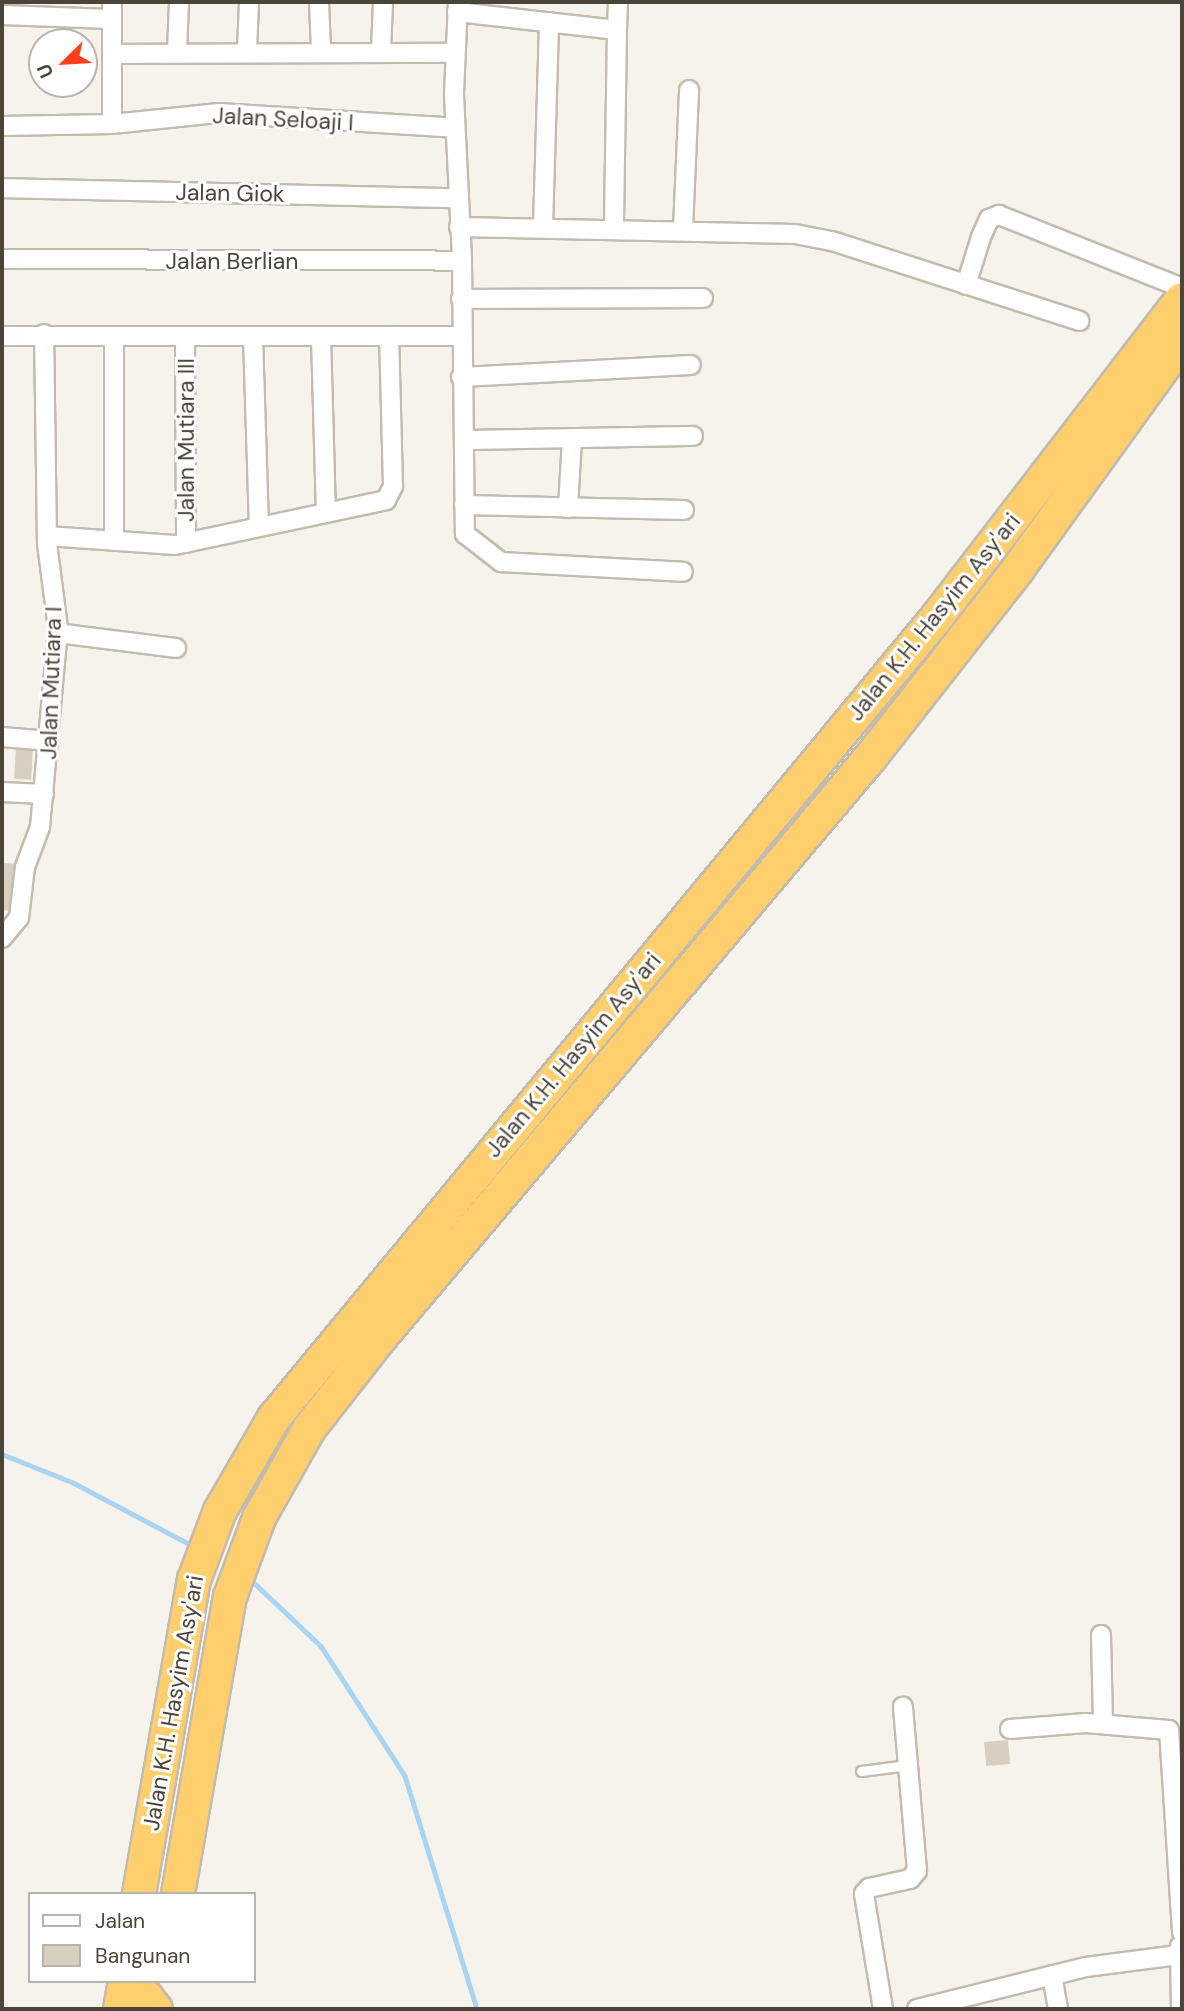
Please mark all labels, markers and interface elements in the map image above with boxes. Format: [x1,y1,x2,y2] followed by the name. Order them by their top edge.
[28,28,98,98] north arrow
[31,60,59,82] text: U
[212,102,354,136] street label: Jalan Seloaji I
[175,178,285,208] street label: Jalan Giok
[166,247,298,275] street label: Jalan Berlian
[172,358,200,522] street label: Jalan Mutiara III
[842,508,1026,726] street label: Jalan K.H. Hasyim Asy'ari
[35,606,67,760] street label: Jalan Mutiara I
[479,947,667,1163] street label: Jalan K.H. Hasyim Asy'ari
[137,1573,209,1833] street label: Jalan K.H. Hasyim Asy'ari
[28,1892,256,1983] legend
[95,1907,145,1935] text: Jalan
[95,1942,190,1970] text: Bangunan

